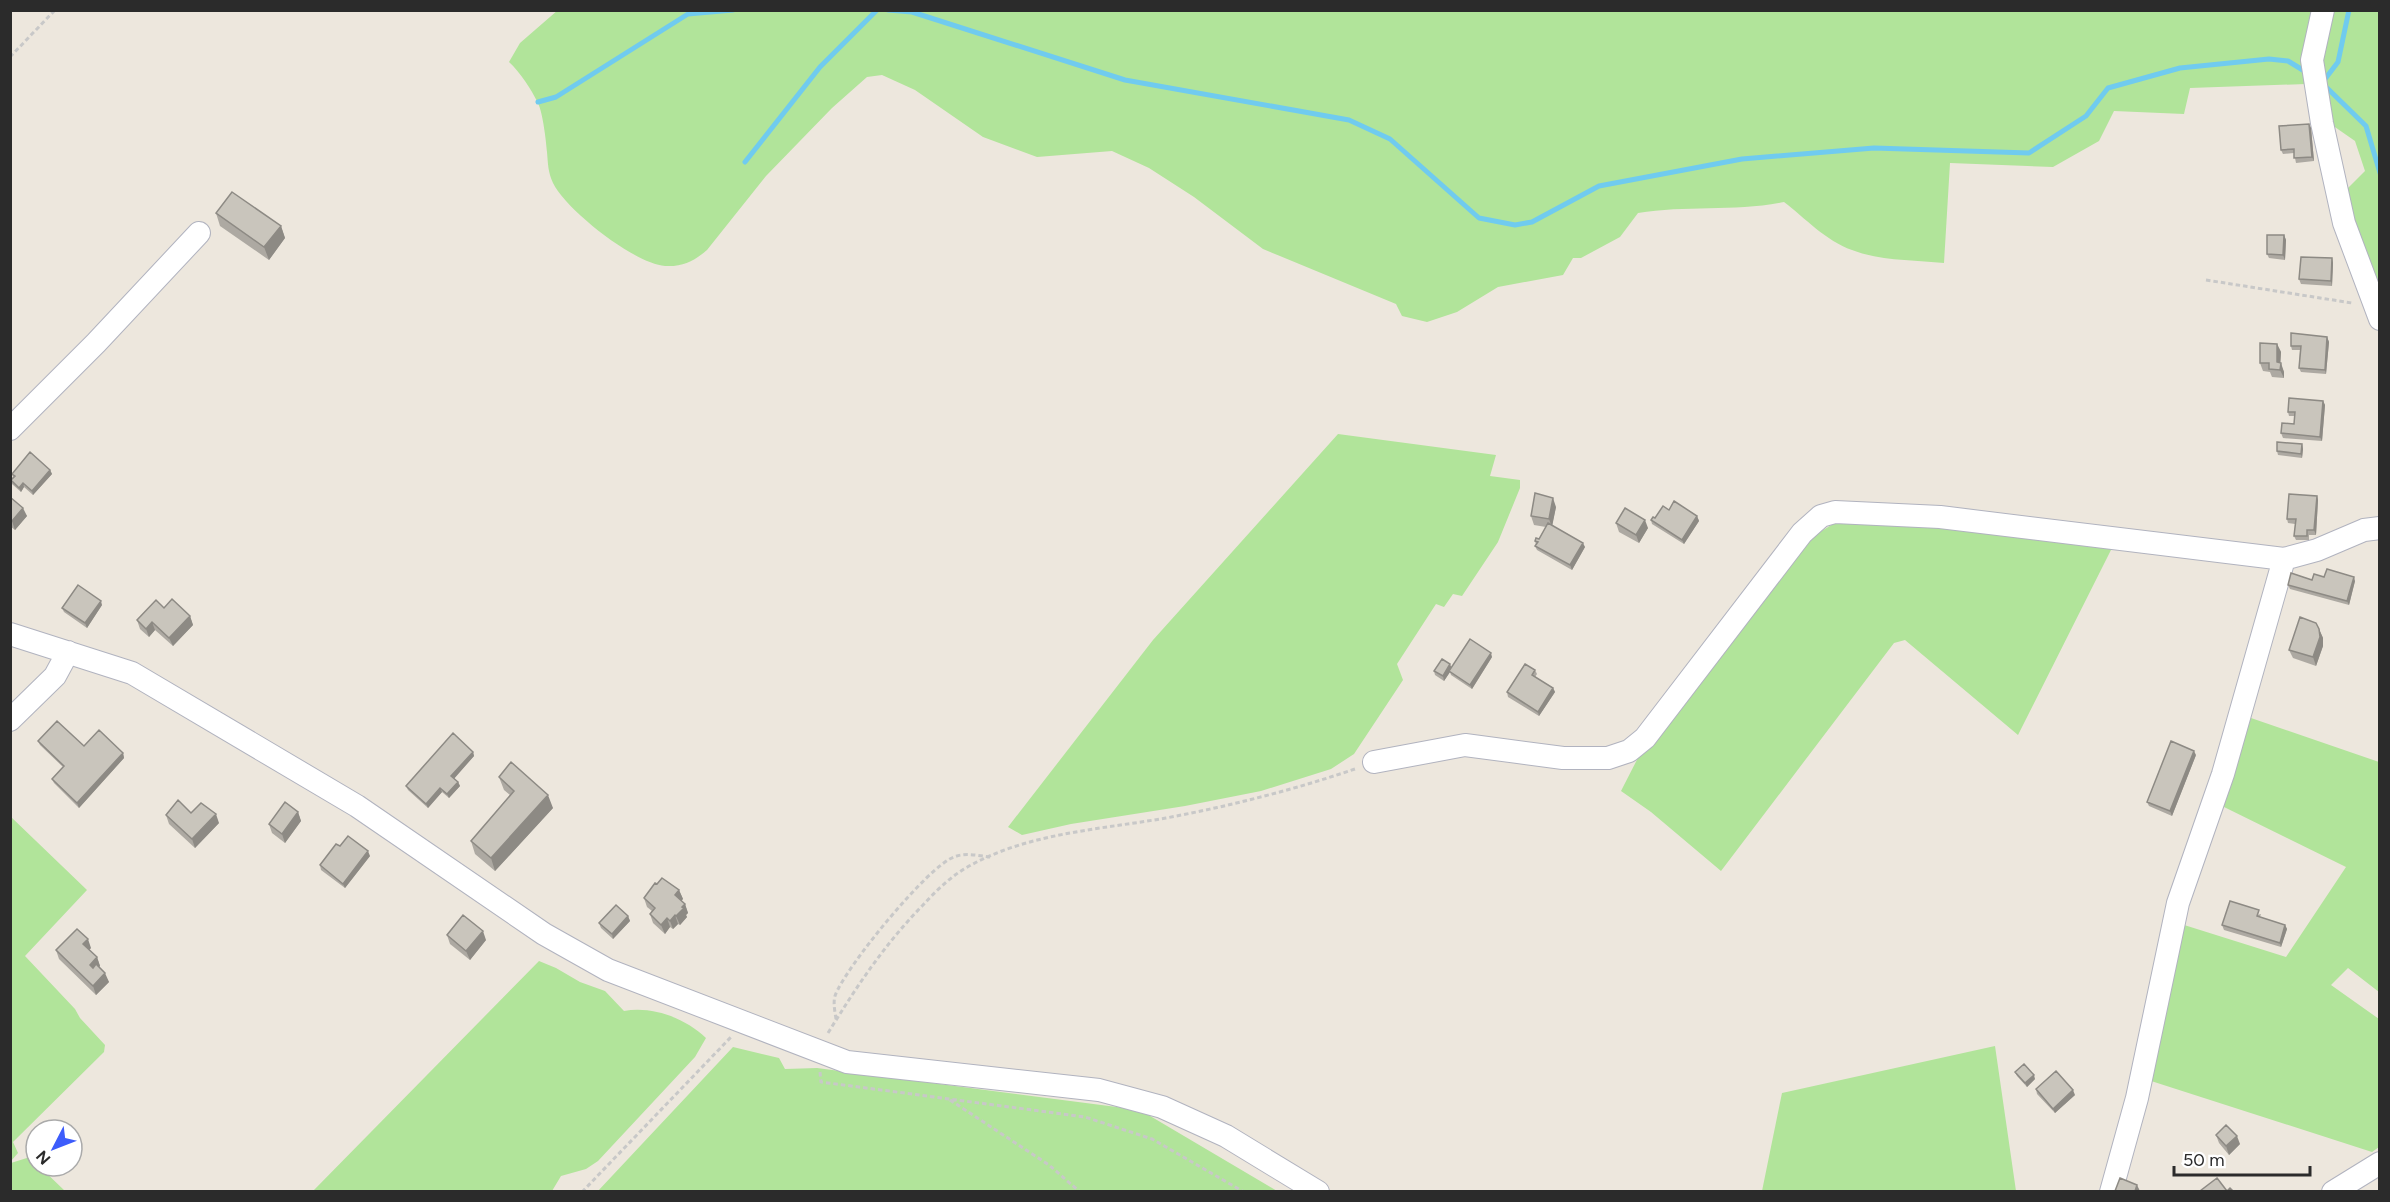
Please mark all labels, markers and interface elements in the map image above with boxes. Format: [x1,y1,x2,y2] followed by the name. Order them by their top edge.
[24,1118,84,1178] north arrow
[2174,1139,2310,1177] scale bar
[32,1147,54,1169] text: N
[2183,1149,2225,1171] text: 50 m

